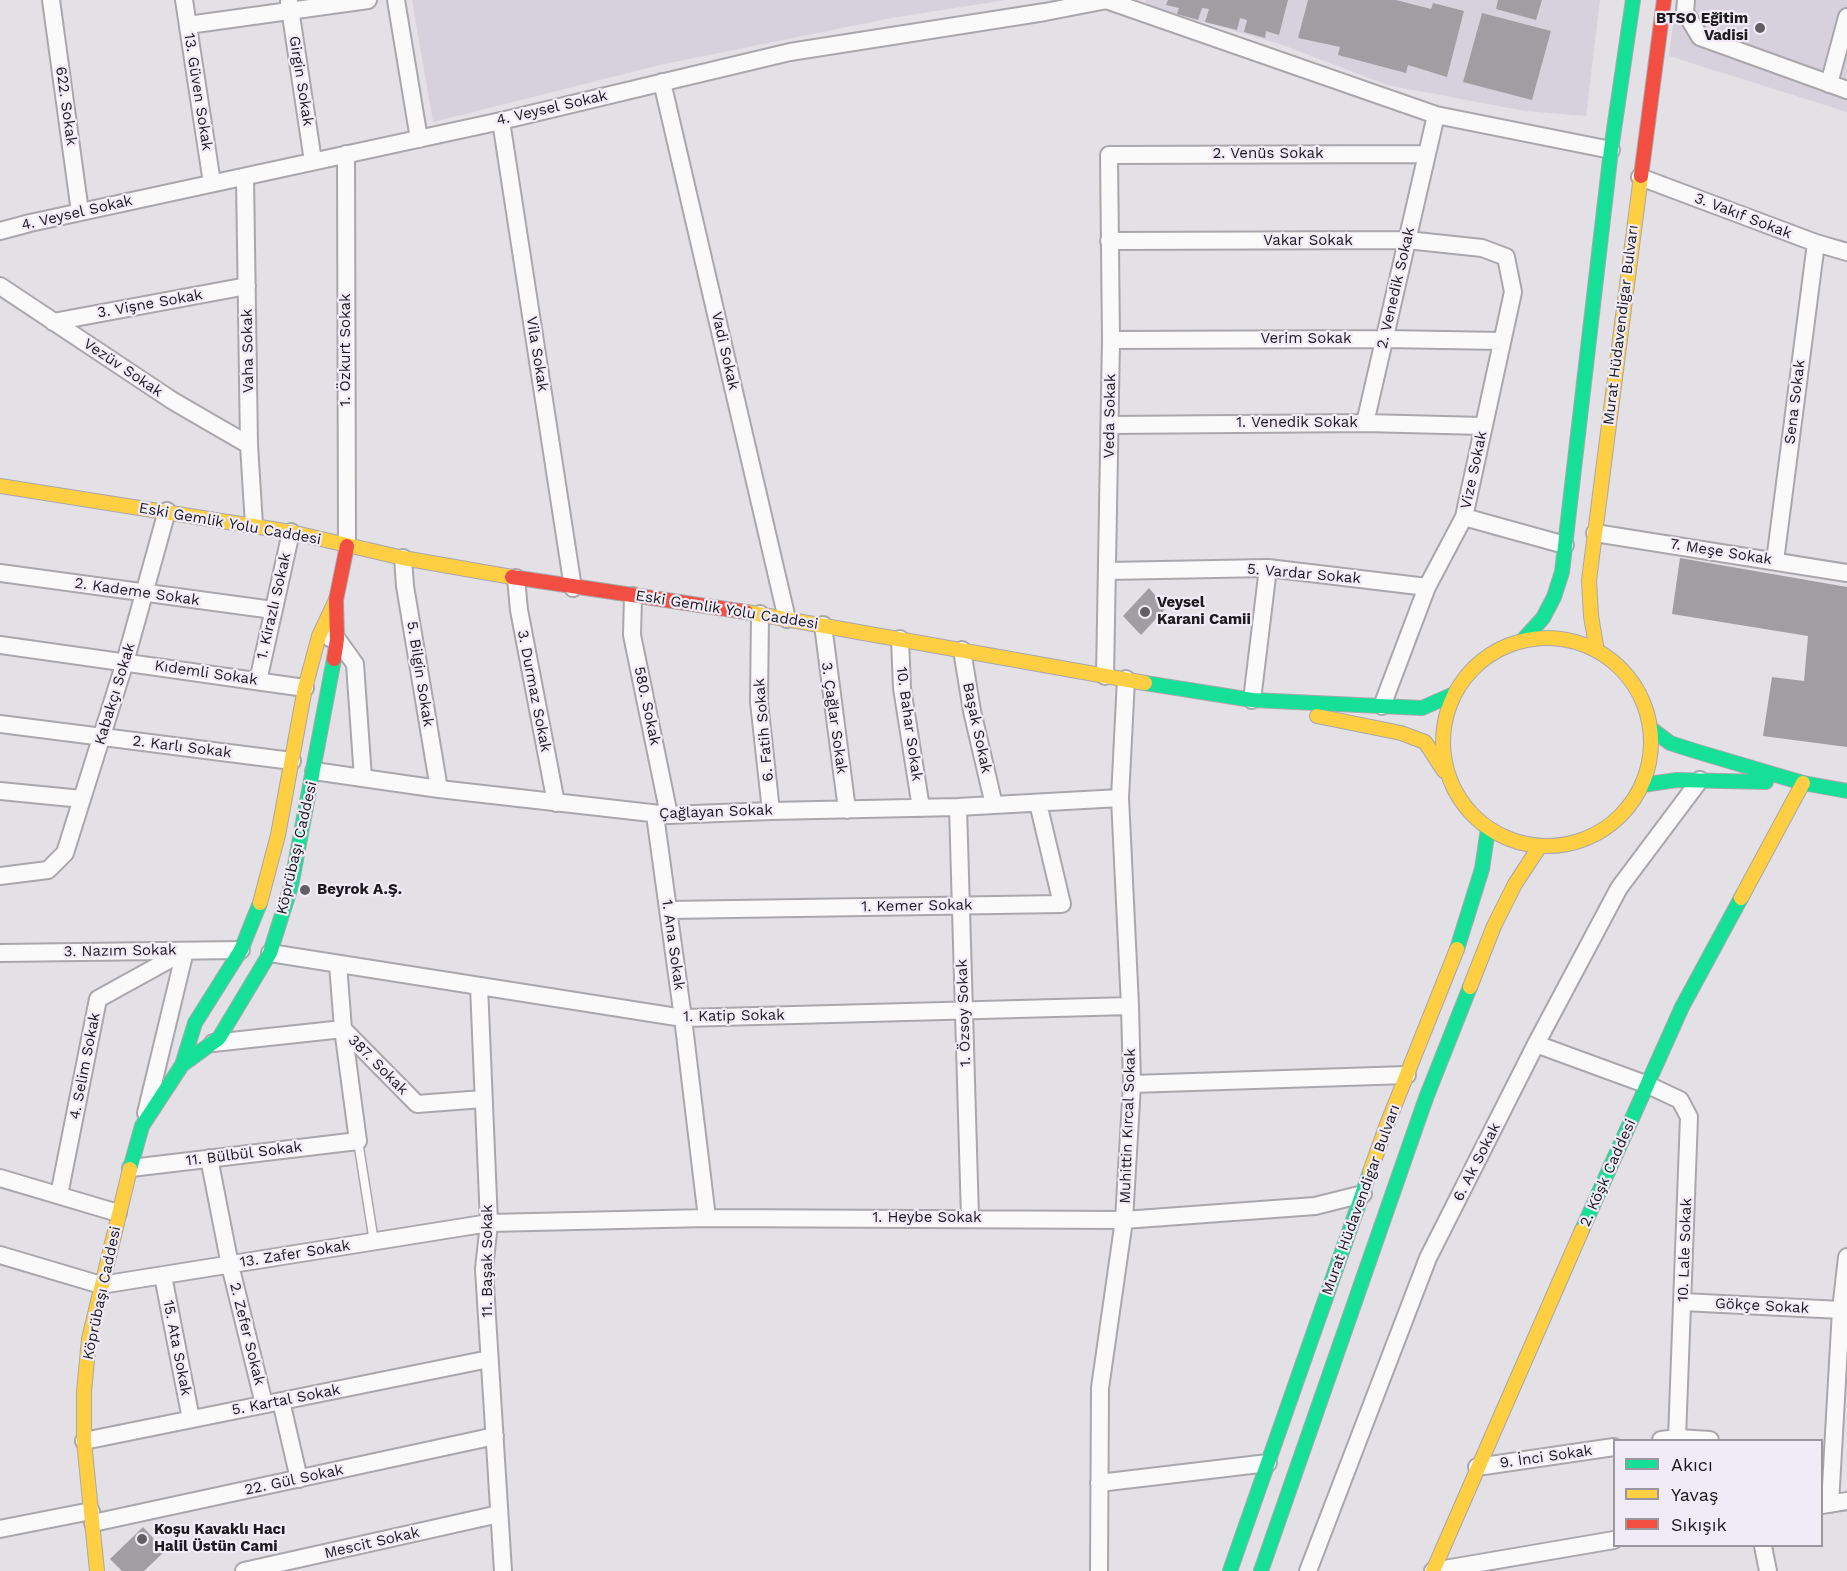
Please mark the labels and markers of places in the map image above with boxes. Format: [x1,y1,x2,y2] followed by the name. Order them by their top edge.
[1656,10,1748,45] place label: BTSO Eğitim Vadisi
[1753,21,1767,35] marker: BTSO Eğitim Vadisi
[1157,594,1251,629] place label: Veysel Karani Camii
[1138,605,1152,619] marker: Veysel Karani Camii
[317,881,402,899] place label: Beyrok A.Ş.
[298,883,312,897] marker: Beyrok A.Ş.
[154,1521,285,1556] place label: Koşu Kavaklı Hacı Halil Üstün Cami
[135,1532,149,1546] marker: Koşu Kavaklı Hacı Halil Üstün Cami

